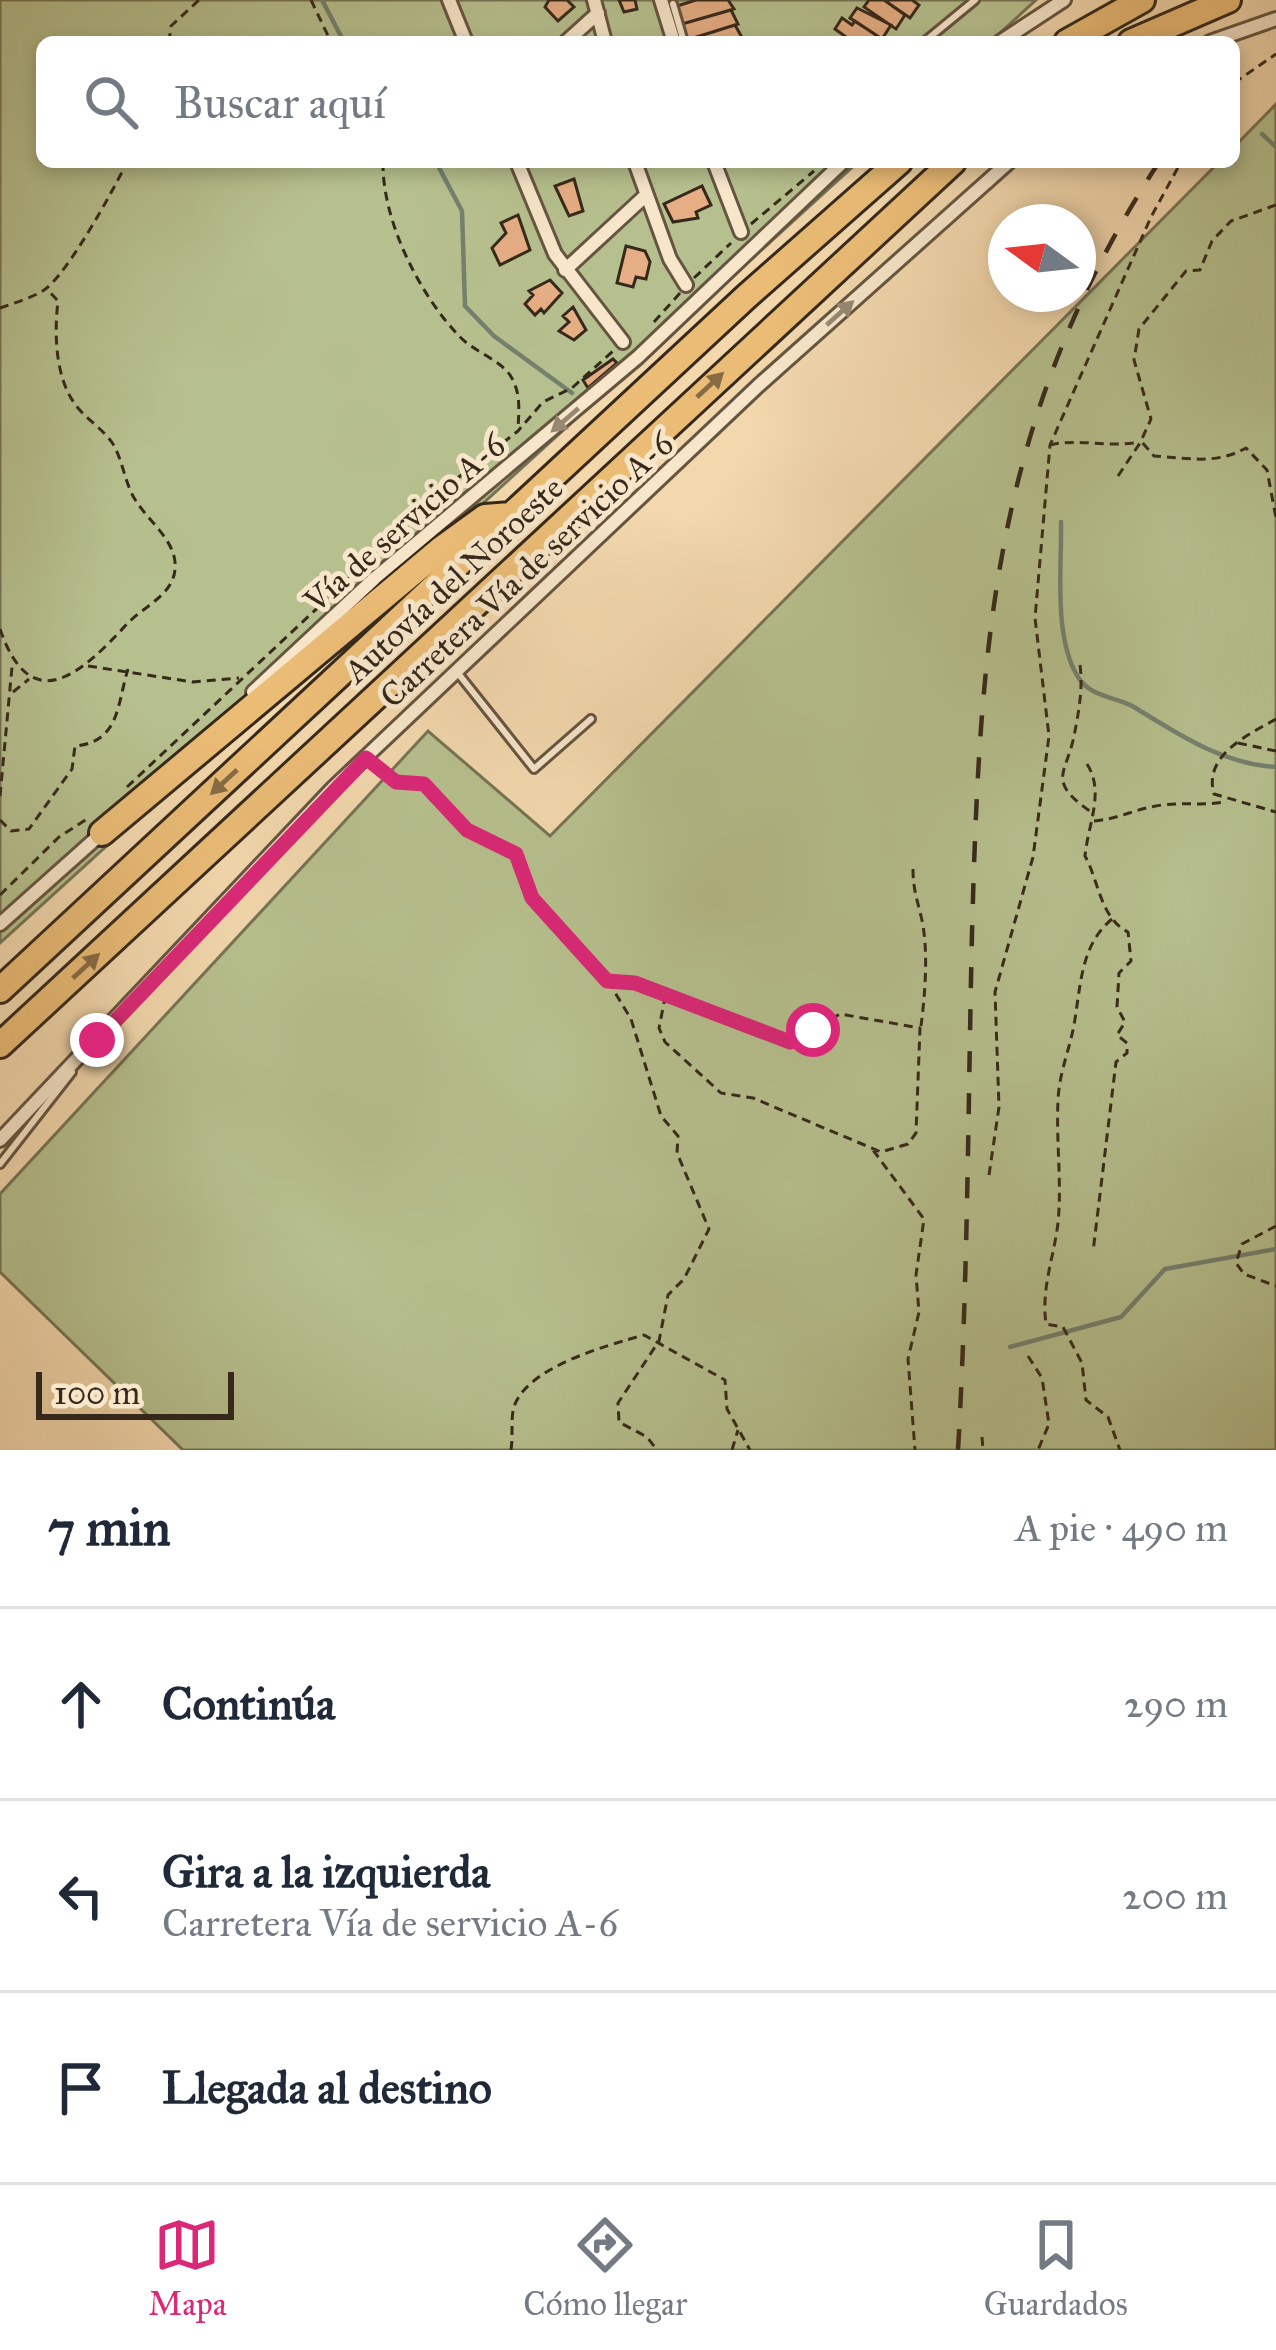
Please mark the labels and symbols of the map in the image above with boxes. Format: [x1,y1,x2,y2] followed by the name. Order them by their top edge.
[988,204,1096,312] north arrow
[825,300,855,327] one-way arrow
[695,372,724,400] one-way arrow
[550,406,580,433] one-way arrow
[372,423,682,716] street label: Carretera Vía de servicio A-6
[295,424,514,621] street label: Vía de servicio A-6
[334,468,571,693] street label: Autovía del Noroeste
[209,768,238,795] one-way arrow
[71,952,100,980] one-way arrow
[786,1003,840,1057] route start
[70,1013,124,1067] route end
[36,1366,234,1419] scale bar

